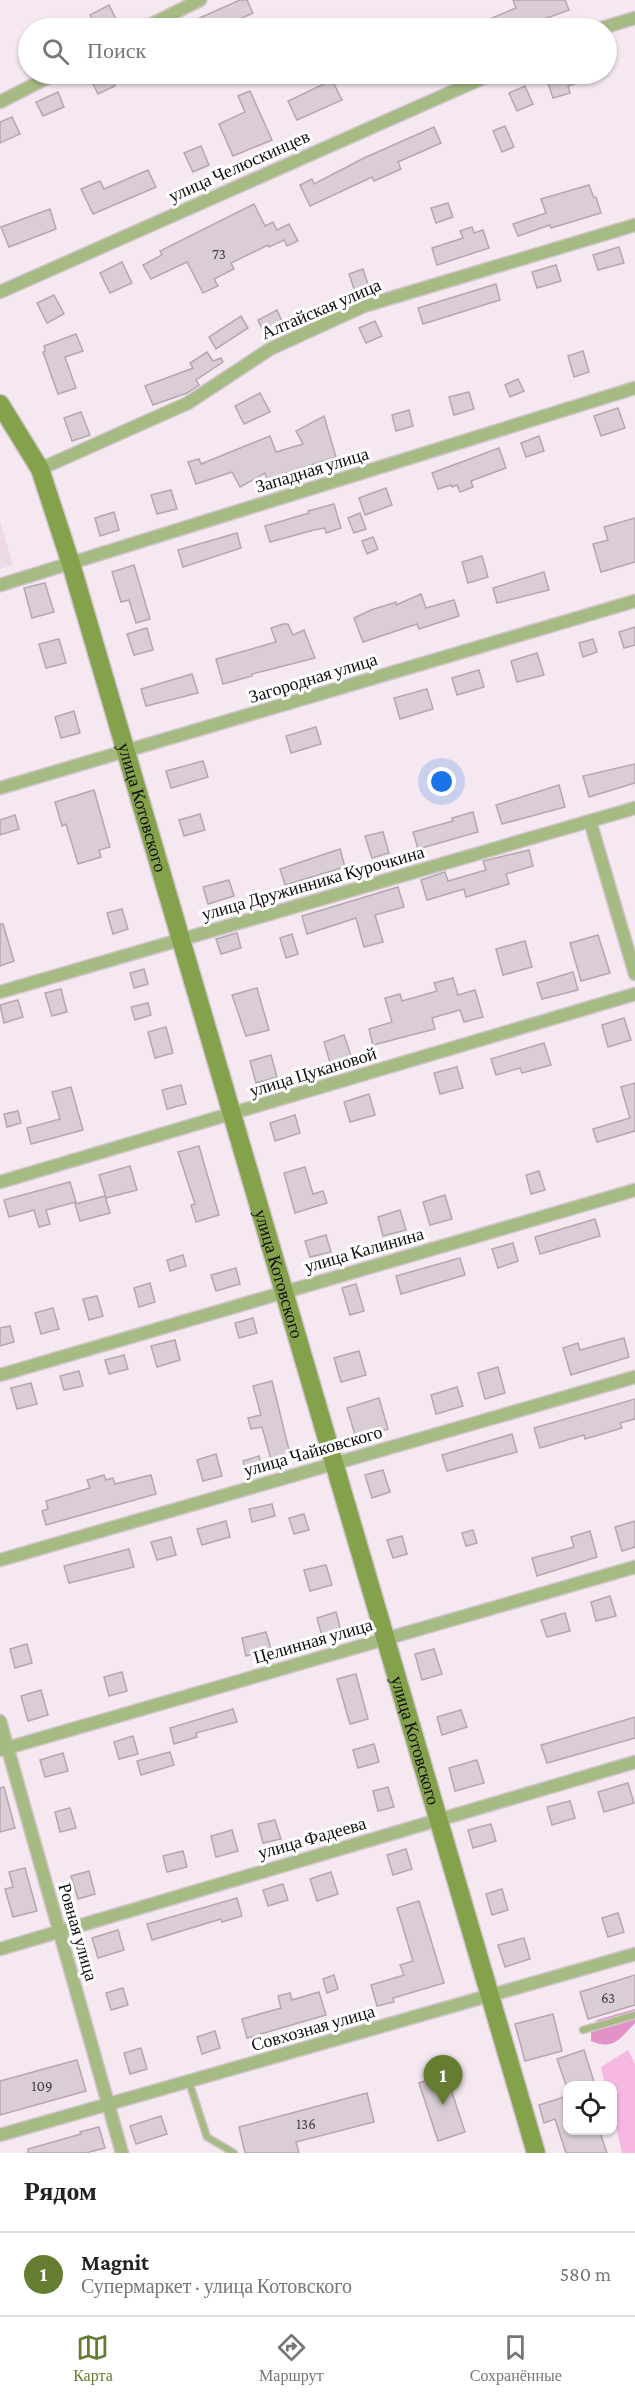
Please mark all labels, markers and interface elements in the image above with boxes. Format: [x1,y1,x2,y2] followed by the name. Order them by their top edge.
[18,18,617,84] search box
[39,35,72,68] icon: search
[87,38,146,63] text: Поиск
[165,126,313,206] street label: улица Челюскинцев
[212,246,226,262] house number: 73
[258,275,384,343] street label: Алтайская улица
[253,443,371,497] street label: Западная улица
[246,649,380,707] street label: Загородная улица
[114,741,171,874] street label: улица Котовского
[427,767,456,796] your location
[199,842,427,924] street label: улица Дружинника Курочкина
[247,1043,379,1101] street label: улица Цукановой
[250,1207,307,1341] street label: улица Котовского
[302,1223,426,1277] street label: улица Калинина
[241,1422,385,1480] street label: улица Чайковского
[251,1614,375,1668] street label: Целинная улица
[387,1674,444,1807] street label: улица Котовского
[256,1813,368,1863] street label: улица Фадеева
[54,1881,102,1983] street label: Ровная улица
[601,1990,615,2006] house number: 63
[249,2001,377,2055] street label: Совхозная улица
[424,2056,462,2105] pin: 1
[31,2078,53,2094] house number: 109
[563,2081,617,2135] map controls
[563,2081,617,2135] button: locate
[296,2116,316,2132] house number: 136
[24,2177,97,2206] text: Рядом
[81,2250,149,2275] text: Magnit
[40,2263,47,2285] text: 1
[560,2263,611,2285] text: 580 m
[81,2275,352,2297] text: Супермаркет · улица Котовского
[73,2331,113,2385] tab: Карта
[259,2331,324,2385] tab: Маршрут
[470,2331,562,2385] tab: Сохранённые

